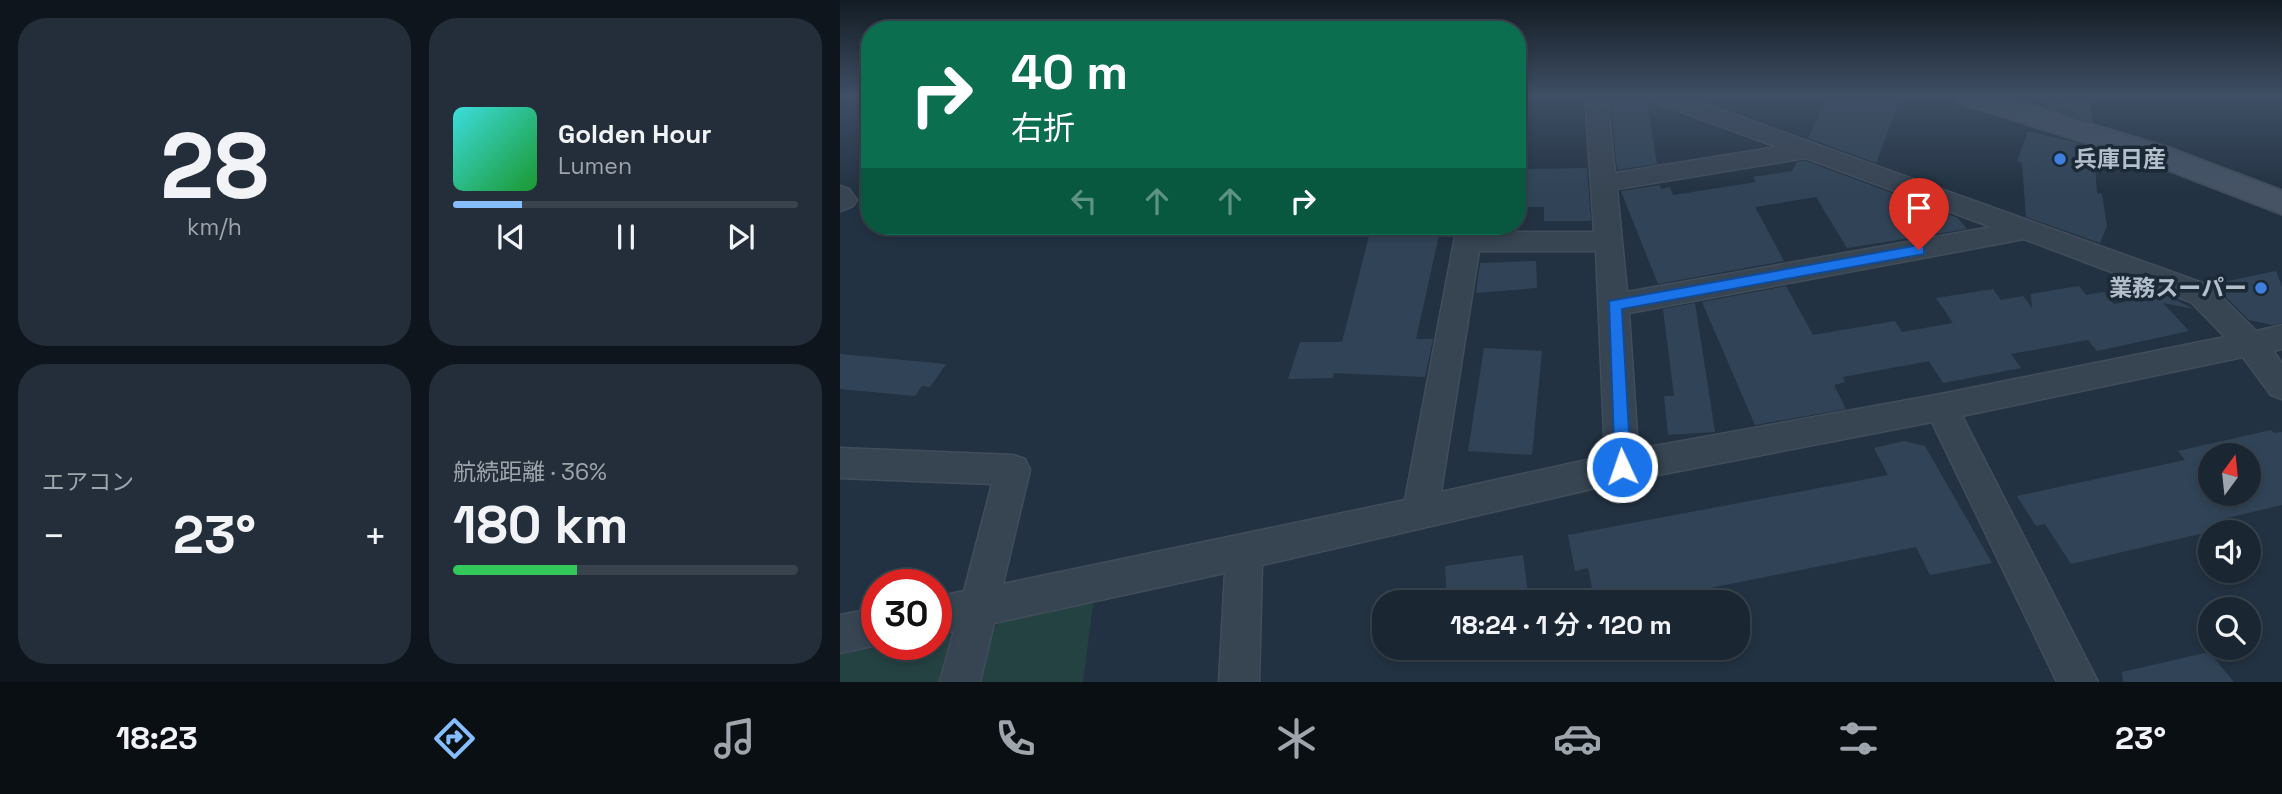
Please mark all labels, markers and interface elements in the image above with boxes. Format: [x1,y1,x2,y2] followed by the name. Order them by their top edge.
[1011,41,1128,103] text: 40 m
[896,49,987,140] icon: right
[160,108,269,225] text: 28
[1011,108,1075,148] text: 右折
[558,117,712,151] text: Golden Hour
[2074,144,2166,174] place label: 兵庫日産
[558,151,632,181] text: Lumen
[2052,151,2068,167] marker: 兵庫日産
[1889,178,1949,250] pin
[1065,182,1103,220] icon: left
[1138,182,1176,220] icon: ahead
[1211,182,1249,220] icon: ahead
[1284,182,1322,220] icon: right
[1900,189,1938,227] icon: arrive
[187,212,242,242] text: km/h
[492,218,530,256] icon: previous
[607,218,645,256] icon: pause
[722,218,760,256] icon: next
[2109,273,2247,303] place label: 業務スーパー
[2253,280,2269,296] marker: 業務スーパー
[1585,430,1659,504] position arrow
[2198,443,2261,506] north arrow
[2198,443,2261,660] map controls
[453,457,607,487] text: 航続距離 · 36%
[42,467,134,497] text: エアコン
[453,492,628,558] text: 180 km
[173,502,256,568] text: 23°
[42,512,66,560] text: −
[363,512,387,560] text: +
[2198,520,2261,583] button: sound
[861,569,952,660] speed limit sign: 30
[2198,597,2261,660] button: search
[1450,608,1672,642] text: 18:24 · 1 分 · 120 m
[430,714,479,763] icon: directions
[710,714,759,763] icon: music
[991,714,1040,763] icon: phone
[1272,714,1321,763] icon: climate
[1553,714,1602,763] icon: car
[1834,714,1883,763] icon: filters
[116,718,198,758] text: 18:23
[2115,718,2166,758] text: 23°

